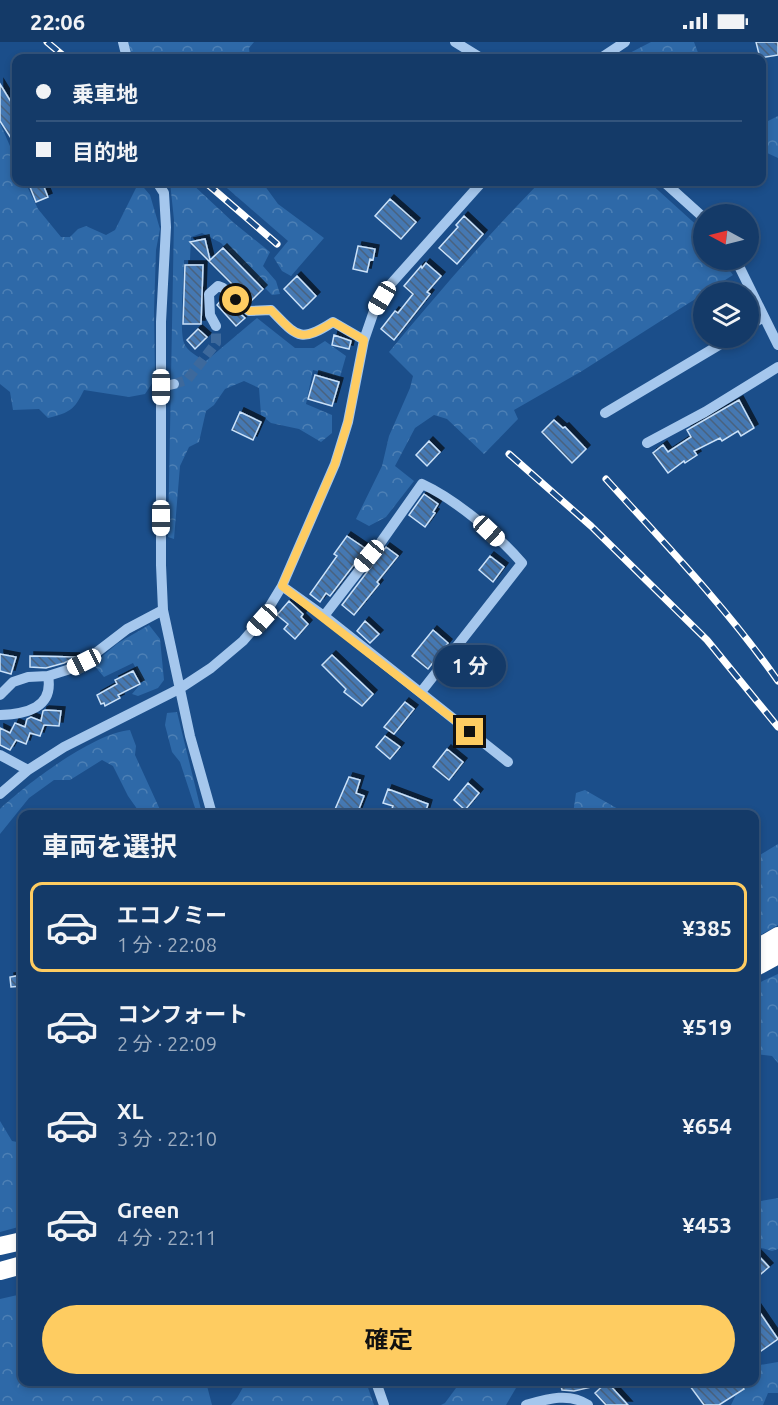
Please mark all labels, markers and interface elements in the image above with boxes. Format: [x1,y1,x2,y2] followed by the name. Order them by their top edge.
[30,9,85,34] text: 22:06
[72,81,138,106] text: 乗車地
[72,139,138,164] text: 目的地
[693,204,759,270] north arrow
[693,204,759,348] map controls
[365,278,399,318] car
[693,282,759,348] button: layers
[222,286,249,313] route start
[152,369,170,405] car
[152,500,170,536] car
[470,512,508,550] car
[351,536,387,576] car
[243,601,281,639] car
[434,645,506,687] callout: 1 分
[64,646,104,678] car
[452,654,488,677] text: 1 分
[456,718,483,745] route end
[42,831,177,861] text: 車両を選択
[45,900,99,954] icon: car
[117,902,227,927] text: エコノミー
[682,915,732,940] text: ¥385
[117,933,217,956] text: 1 分 · 22:08
[45,999,99,1053] icon: car
[117,1001,248,1026] text: コンフォート
[682,1014,732,1039] text: ¥519
[117,1032,217,1055] text: 2 分 · 22:09
[45,1098,99,1152] icon: car
[117,1098,144,1123] text: XL
[682,1113,732,1138] text: ¥654
[117,1127,217,1150] text: 3 分 · 22:10
[45,1197,99,1251] icon: car
[117,1197,179,1222] text: Green
[682,1212,732,1237] text: ¥453
[117,1226,217,1249] text: 4 分 · 22:11
[42,1305,735,1374] button: 確定

